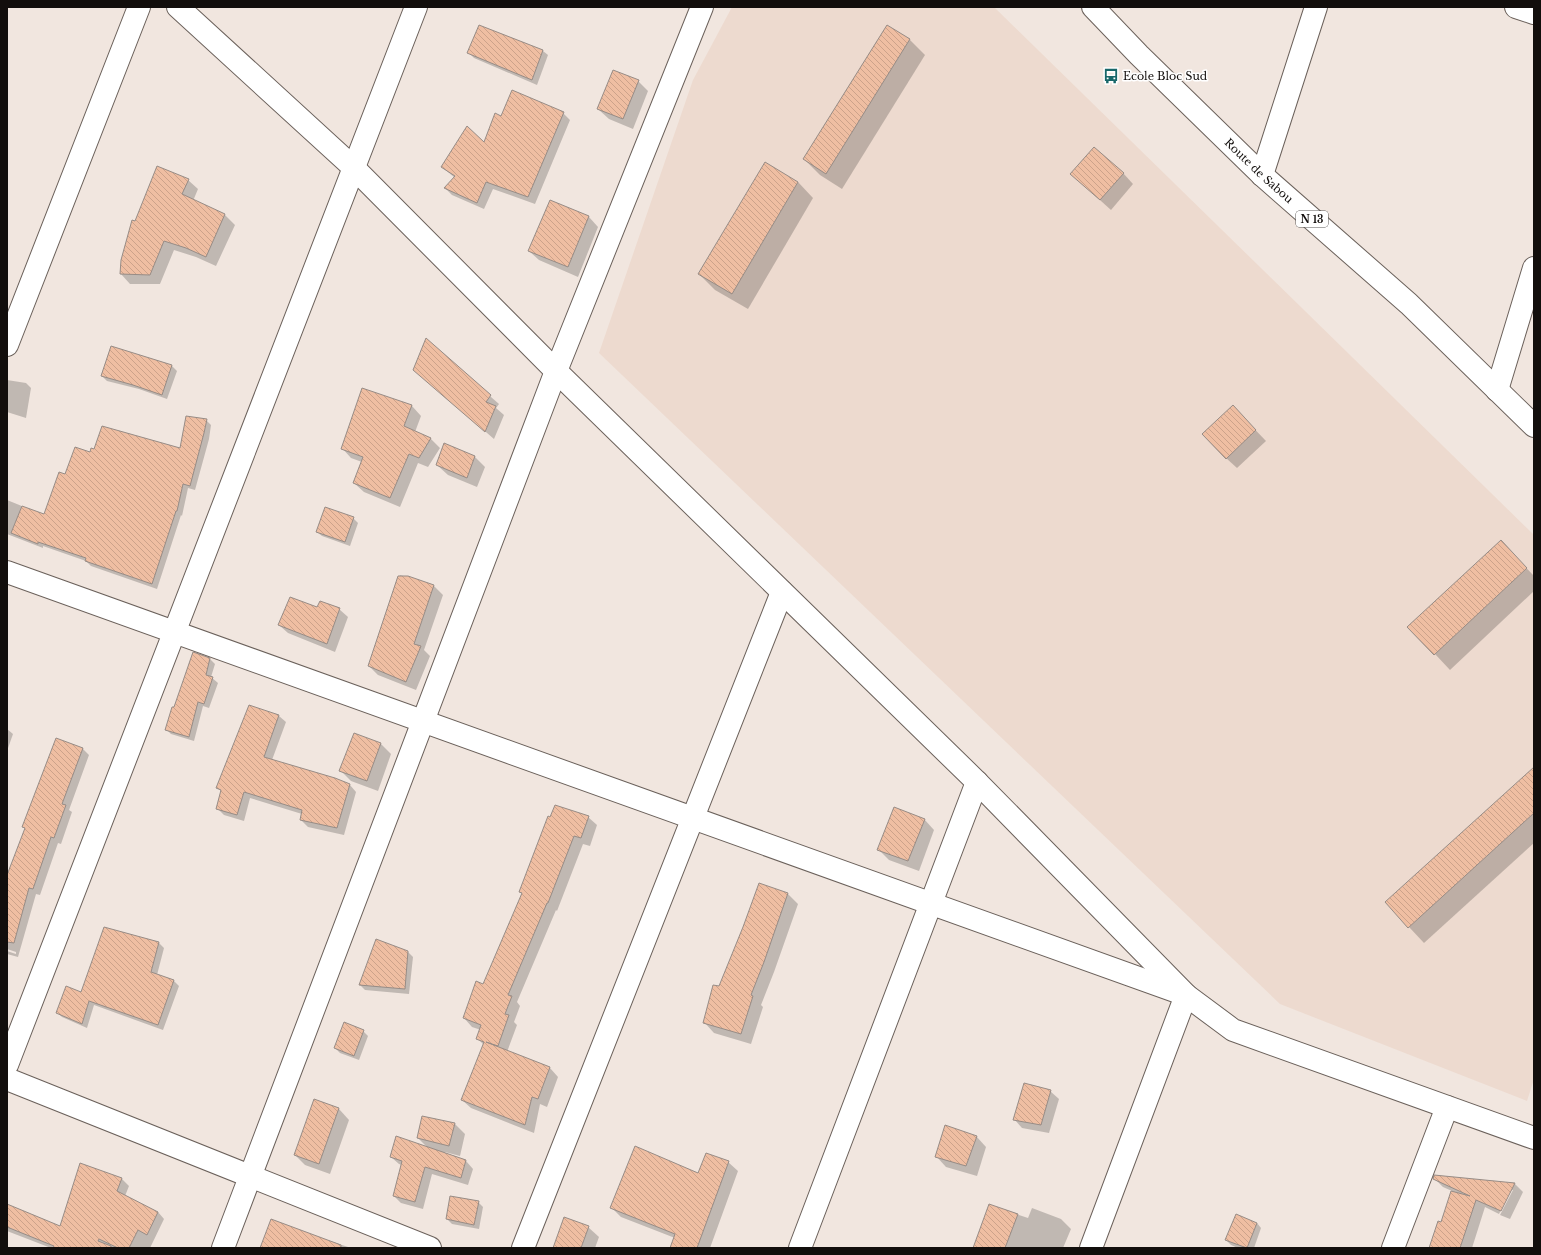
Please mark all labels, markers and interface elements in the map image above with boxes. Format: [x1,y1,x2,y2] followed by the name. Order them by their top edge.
[1102,67,1120,85] bus stop icon: Ecole Bloc Sud
[1123,69,1208,83] place label: Ecole Bloc Sud
[1222,135,1296,206] street label: Route de Sabou
[1296,211,1328,227] road number: N 13

